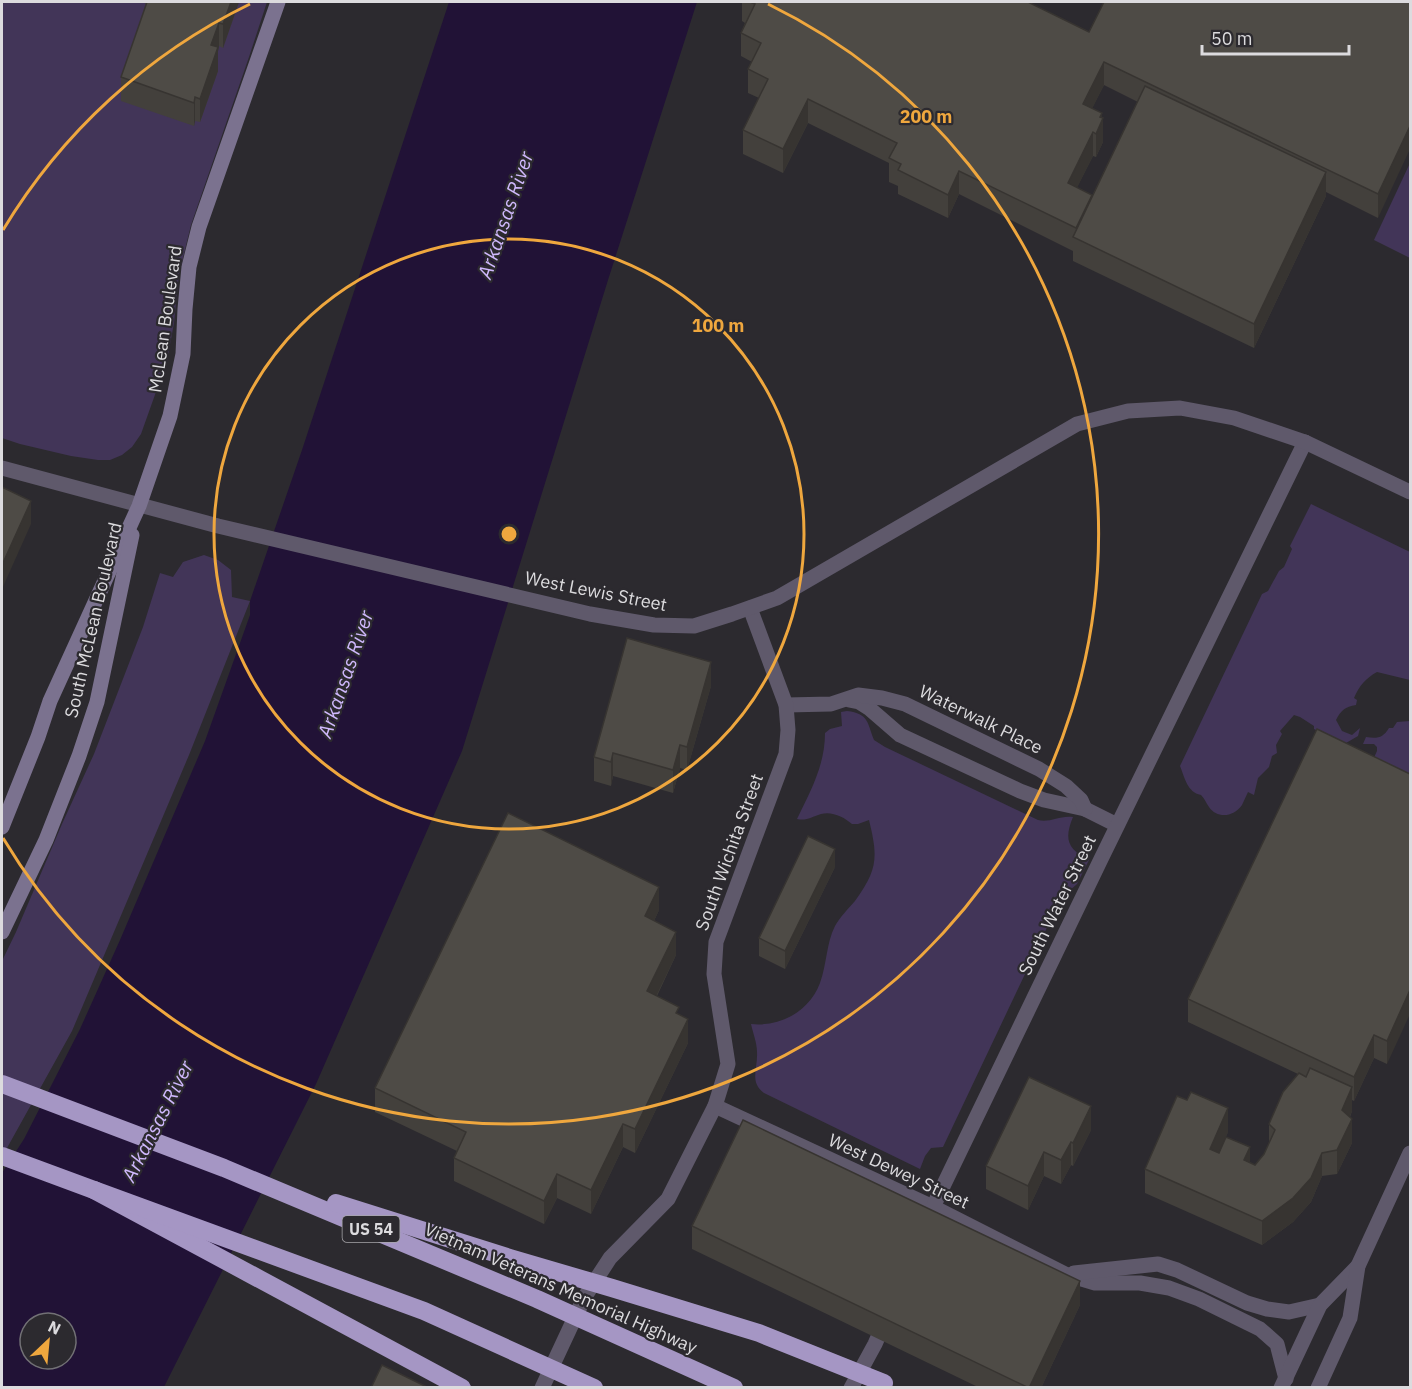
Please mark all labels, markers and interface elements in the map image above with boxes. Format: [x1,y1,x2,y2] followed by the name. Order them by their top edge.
[1202,18,1349,56] scale bar
[1211,27,1253,50] text: 50 m
[900,105,952,128] text: 200 m
[470,147,540,283] water label: Arkansas River
[143,244,187,394] street label: McLean Boulevard
[692,314,744,337] text: 100 m
[59,520,127,720] street label: South McLean Boulevard
[499,524,519,544] centre of rings
[523,566,669,616] street label: West Lewis Street
[310,606,380,742] water label: Arkansas River
[916,679,1047,759] street label: Waterwalk Place
[690,770,768,934] street label: South Wichita Street
[1013,831,1101,979] street label: South Water Street
[114,1055,199,1187] water label: Arkansas River
[825,1128,973,1214] street label: West Dewey Street
[342,1216,400,1242] road number: US 54
[421,1217,701,1359] street label: Vietnam Veterans Memorial Highway
[18,1311,78,1371] north arrow
[45,1316,64,1339] text: N

